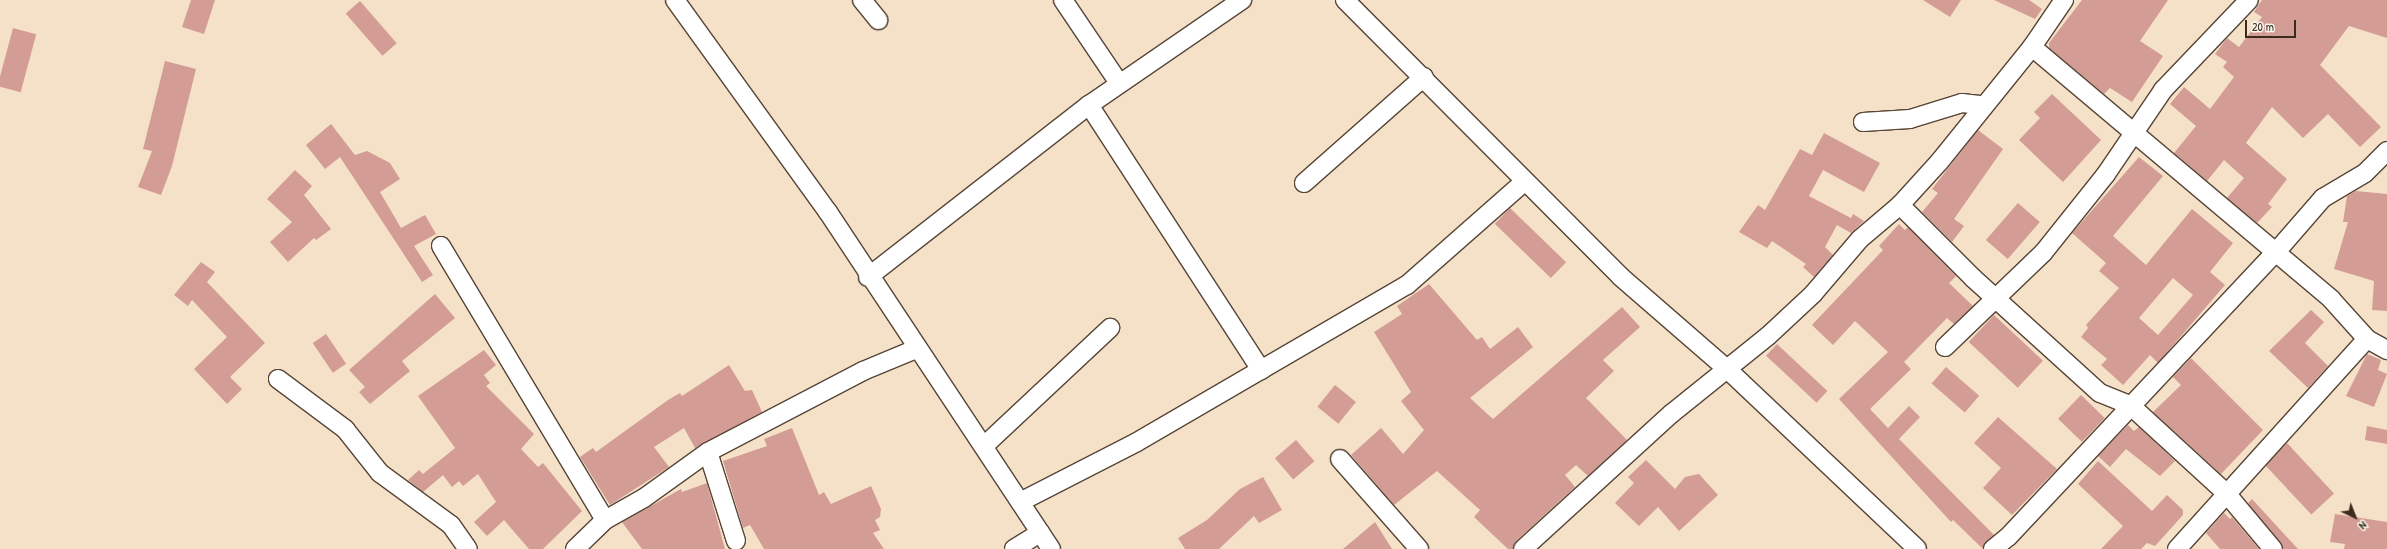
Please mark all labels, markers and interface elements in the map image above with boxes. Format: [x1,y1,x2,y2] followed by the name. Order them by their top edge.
[2247,12,2298,38] scale bar
[2252,18,2274,35] text: 20 m
[2335,497,2375,537] north arrow
[2356,519,2370,533] text: N

